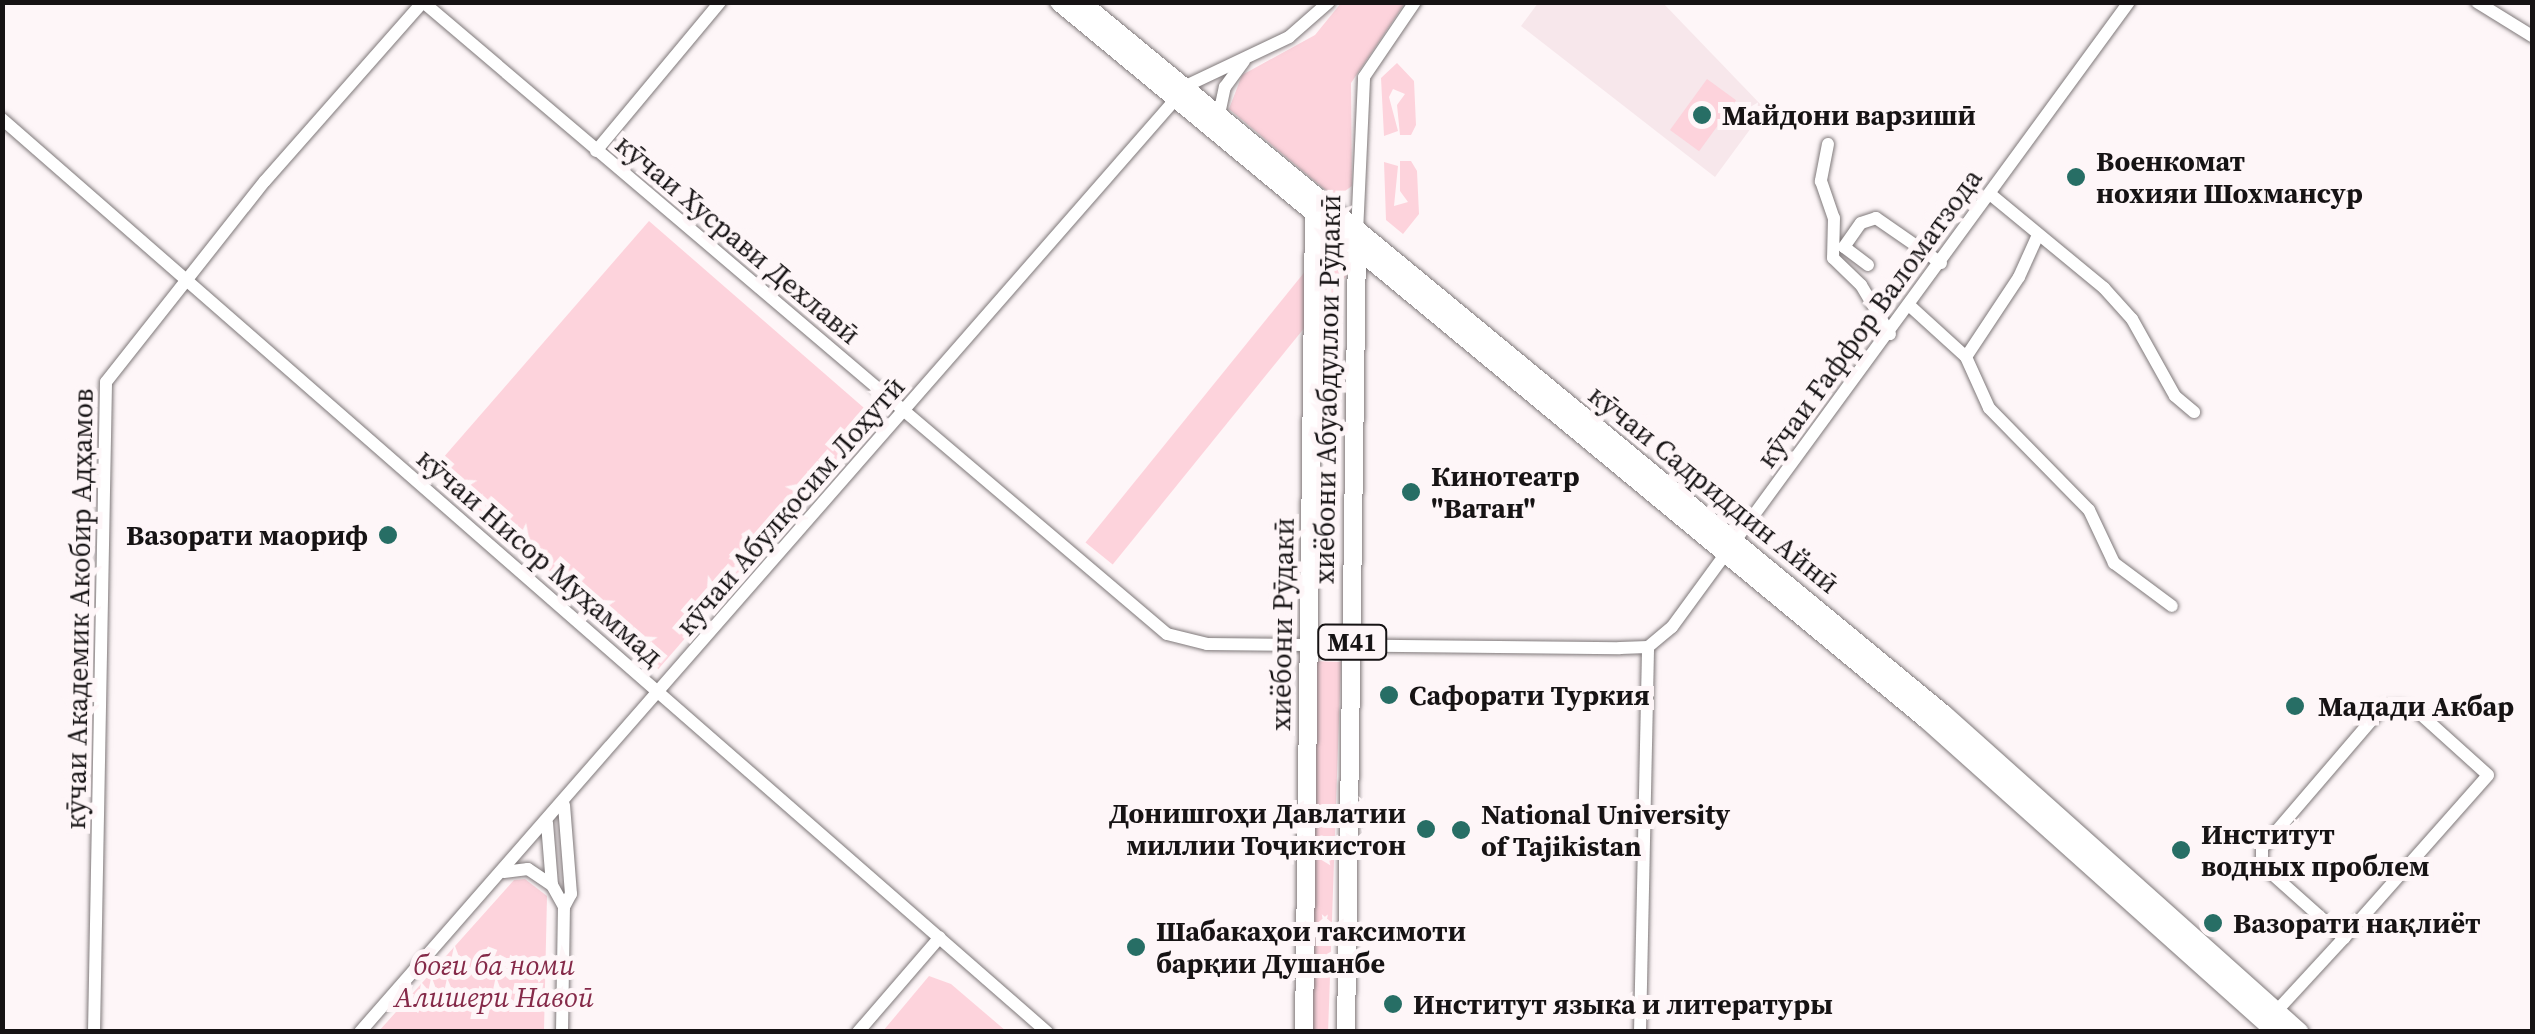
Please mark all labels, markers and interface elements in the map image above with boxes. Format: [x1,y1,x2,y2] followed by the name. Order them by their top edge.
[1722,98,1976,132] place label: Майдони варзишӣ
[1691,104,1713,126] marker: Майдони варзишӣ
[609,127,867,351] street label: кӯчаи Хусрави Дехлавӣ
[2096,144,2363,210] place label: Военкомат нохияи Шохмансур
[1749,162,1989,474] street label: кӯчаи Ғаффор Валоматзода
[2065,166,2087,188] marker: Военкомат нохияи Шохмансур
[1307,194,1347,584] street label: хиёбони Абуабдуллои Рӯдакӣ
[669,370,911,642] street label: кӯчаи Абулқосим Лоҳутӣ
[1582,378,1846,600] street label: кӯчаи Садриддин Айнӣ
[58,388,100,830] street label: кӯчаи Академик Акобир Адҳамов
[410,441,670,673] street label: кӯчаи Нисор Муҳаммад
[1431,459,1580,525] place label: Кинотеатр "Ватан"
[1400,481,1422,503] marker: Кинотеатр "Ватан"
[1263,517,1301,731] street label: хиёбони Рӯдакӣ
[126,518,368,552] place label: Вазорати маориф
[377,524,399,546] marker: Вазорати маориф
[1317,622,1387,662] road number: M41
[1409,678,1650,712] place label: Сафорати Туркия
[1378,684,1400,706] marker: Сафорати Туркия
[2318,689,2514,723] place label: Мадади Акбар
[2282,693,2308,719] marker: Мадади Акбар
[1109,796,1406,862] place label: Донишгоҳи Давлатии миллии Тоҷикистон
[1481,797,1730,863] place label: National University of Tajikistan
[2201,817,2429,883] place label: Институт водных проблем
[1415,818,1437,840] marker: Донишгоҳи Давлатии миллии Тоҷикистон
[1450,819,1472,841] marker: National University of Tajikistan
[2170,839,2192,861] marker: Институт водных проблем
[2233,906,2481,940] place label: Вазорати нақлиёт
[2202,912,2224,934] marker: Вазорати нақлиёт
[1156,914,1466,980] place label: Шабакаҳои таксимоти барқии Душанбе
[1125,936,1147,958] marker: Шабакаҳои таксимоти барқии Душанбе
[394,948,594,1014] park label: боғи ба номи Алишери Навоӣ
[1413,987,1833,1021] place label: Институт языка и литературы
[1382,993,1404,1015] marker: Институт языка и литературы

